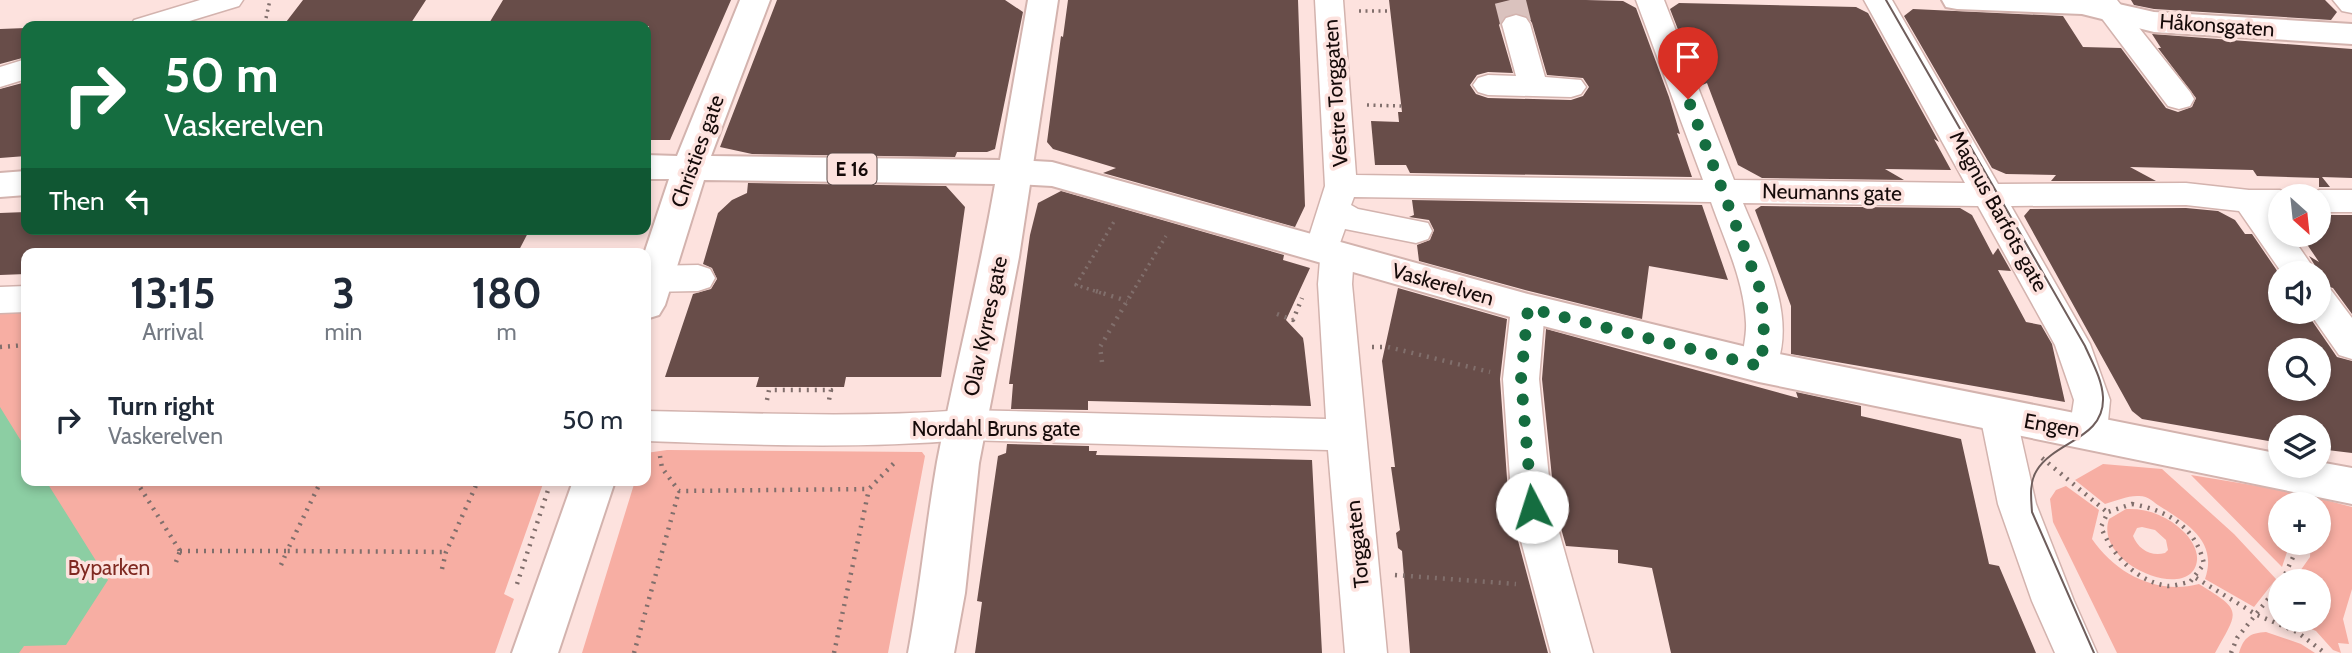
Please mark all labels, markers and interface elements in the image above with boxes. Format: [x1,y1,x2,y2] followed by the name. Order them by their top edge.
[2159,9,2275,41] street label: Håkonsgaten
[1317,18,1353,168] street label: Vestre Torggaten
[1658,27,1718,99] pin
[1669,38,1707,76] icon: arrive
[164,45,279,104] text: 50 m
[49,49,140,140] icon: right
[665,91,729,211] street label: Christies gate
[164,105,324,144] text: Vaskerelven
[1945,126,2054,296] street label: Magnus Barfots gate
[828,154,876,184] road number: E 16
[1762,178,1902,206] street label: Neumanns gate
[119,182,157,220] icon: left
[2268,184,2331,247] north arrow
[2268,184,2331,632] map controls
[49,185,105,217] text: Then
[958,254,1012,398] street label: Olav Kyrres gate
[1389,258,1497,310] street label: Vaskerelven
[2268,261,2331,324] button: sound
[130,267,216,319] text: 13:15
[332,267,355,319] text: 3
[471,267,542,319] text: 180
[142,318,203,346] text: Arrival
[325,318,362,346] text: min
[497,318,517,346] text: m
[2268,338,2331,401] button: search
[108,390,214,422] text: Turn right
[49,401,87,439] icon: right
[562,404,623,436] text: 50 m
[2022,408,2082,442] street label: Engen
[2268,415,2331,478] button: layers
[912,416,1080,441] street label: Nordahl Bruns gate
[108,422,223,450] text: Vaskerelven
[1495,470,1569,544] position arrow
[2268,492,2331,555] button: +
[1340,499,1374,589] street label: Torggaten
[68,555,150,580] park label: Byparken
[2268,569,2331,632] button: −

